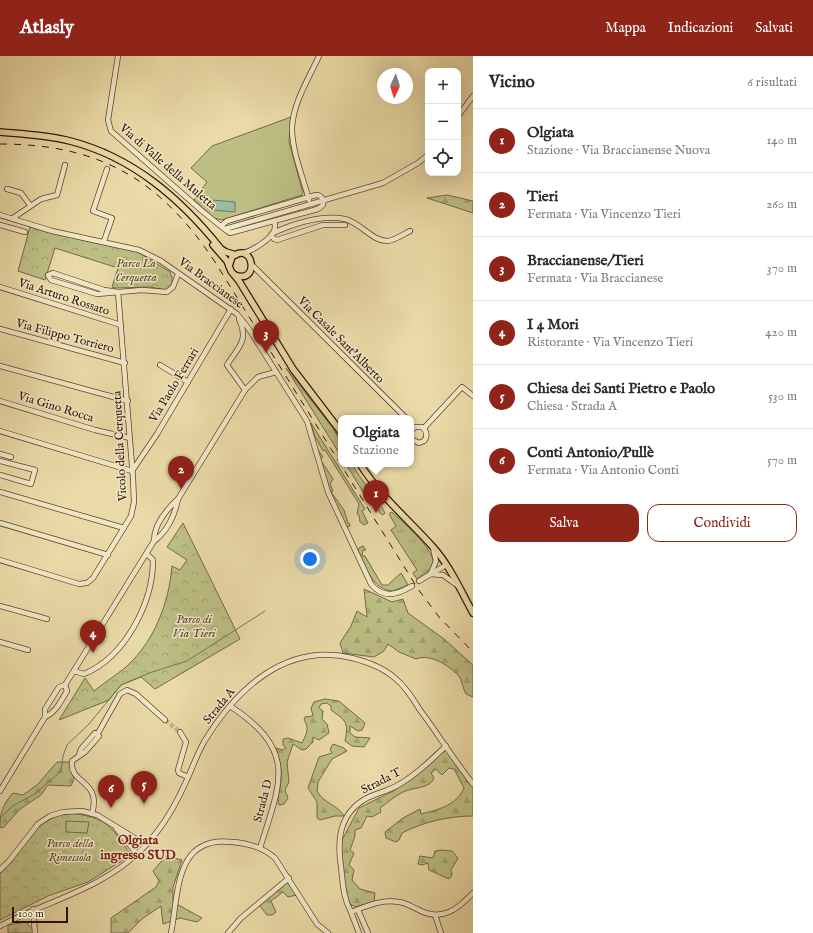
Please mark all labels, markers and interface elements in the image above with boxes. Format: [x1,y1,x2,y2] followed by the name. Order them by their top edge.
[20,16,74,40] text: Atlasly
[605,19,646,37] text: Mappa
[668,19,733,37] text: Indicazioni
[755,19,793,37] text: Salvati
[377,68,413,104] north arrow
[425,68,461,176] map controls
[425,68,461,104] button: +
[489,72,535,93] text: Vicino
[748,74,797,91] text: 6 risultati
[425,104,461,140] button: −
[116,120,220,214] street label: Via di Valle della Muletta
[527,123,574,142] text: Olgiata
[500,132,504,149] text: 1
[767,132,797,149] text: 140 m
[425,140,461,176] button: locate
[527,142,710,159] text: Stazione · Via Braccianense Nuova
[527,187,558,206] text: Tieri
[499,196,505,213] text: 2
[766,196,797,213] text: 260 m
[527,206,681,223] text: Fermata · Via Vincenzo Tieri
[527,251,644,270] text: Braccianense/Tieri
[175,254,247,312] street label: Via Braccianese
[115,256,157,285] park label: Parco La Cerquetta
[500,260,504,277] text: 3
[767,260,797,277] text: 370 m
[527,270,663,287] text: Fermata · Via Braccianese
[16,275,112,319] street label: Via Arturo Rossato
[294,293,388,387] street label: Via Casale Sant'Alberto
[13,315,116,357] street label: Via Filippo Torriero
[527,315,579,334] text: I 4 Mori
[253,320,279,353] pin: 3
[499,324,505,341] text: 4
[765,324,797,341] text: 420 m
[527,334,693,351] text: Ristorante · Via Vincenzo Tieri
[145,345,202,426] street label: Via Paolo Ferrari
[527,379,715,398] text: Chiesa dei Santi Pietro e Paolo
[15,388,96,426] street label: Via Gino Rocca
[500,388,504,405] text: 5
[768,388,797,405] text: 530 m
[110,389,131,503] street label: Vicolo della Cerquetta
[527,398,617,415] text: Chiesa · Strada A
[338,415,414,467] popup
[353,423,399,442] text: Olgiata
[353,442,399,459] text: Stazione
[527,443,654,462] text: Conti Antonio/Pullè
[499,452,505,469] text: 6
[767,452,797,469] text: 570 m
[168,456,194,489] pin: 2
[527,462,679,479] text: Fermata · Via Antonio Conti
[363,480,389,513] pin: 1
[489,504,639,542] button: Salva
[647,504,797,542] button: Condividi
[300,549,320,569] your location
[172,612,217,641] park label: Parco di Via Tieri
[80,620,106,653] pin: 4
[200,684,239,727] street label: Strada A
[359,764,404,797] street label: Strada T
[131,771,157,804] pin: 5
[98,775,124,808] pin: 6
[250,778,276,824] street label: Strada D
[100,832,176,864] district label: Olgiata ingresso SUD
[47,836,93,865] park label: Parco della Rimessola
[12,905,68,924] scale bar
[18,907,44,921] text: 100 m

